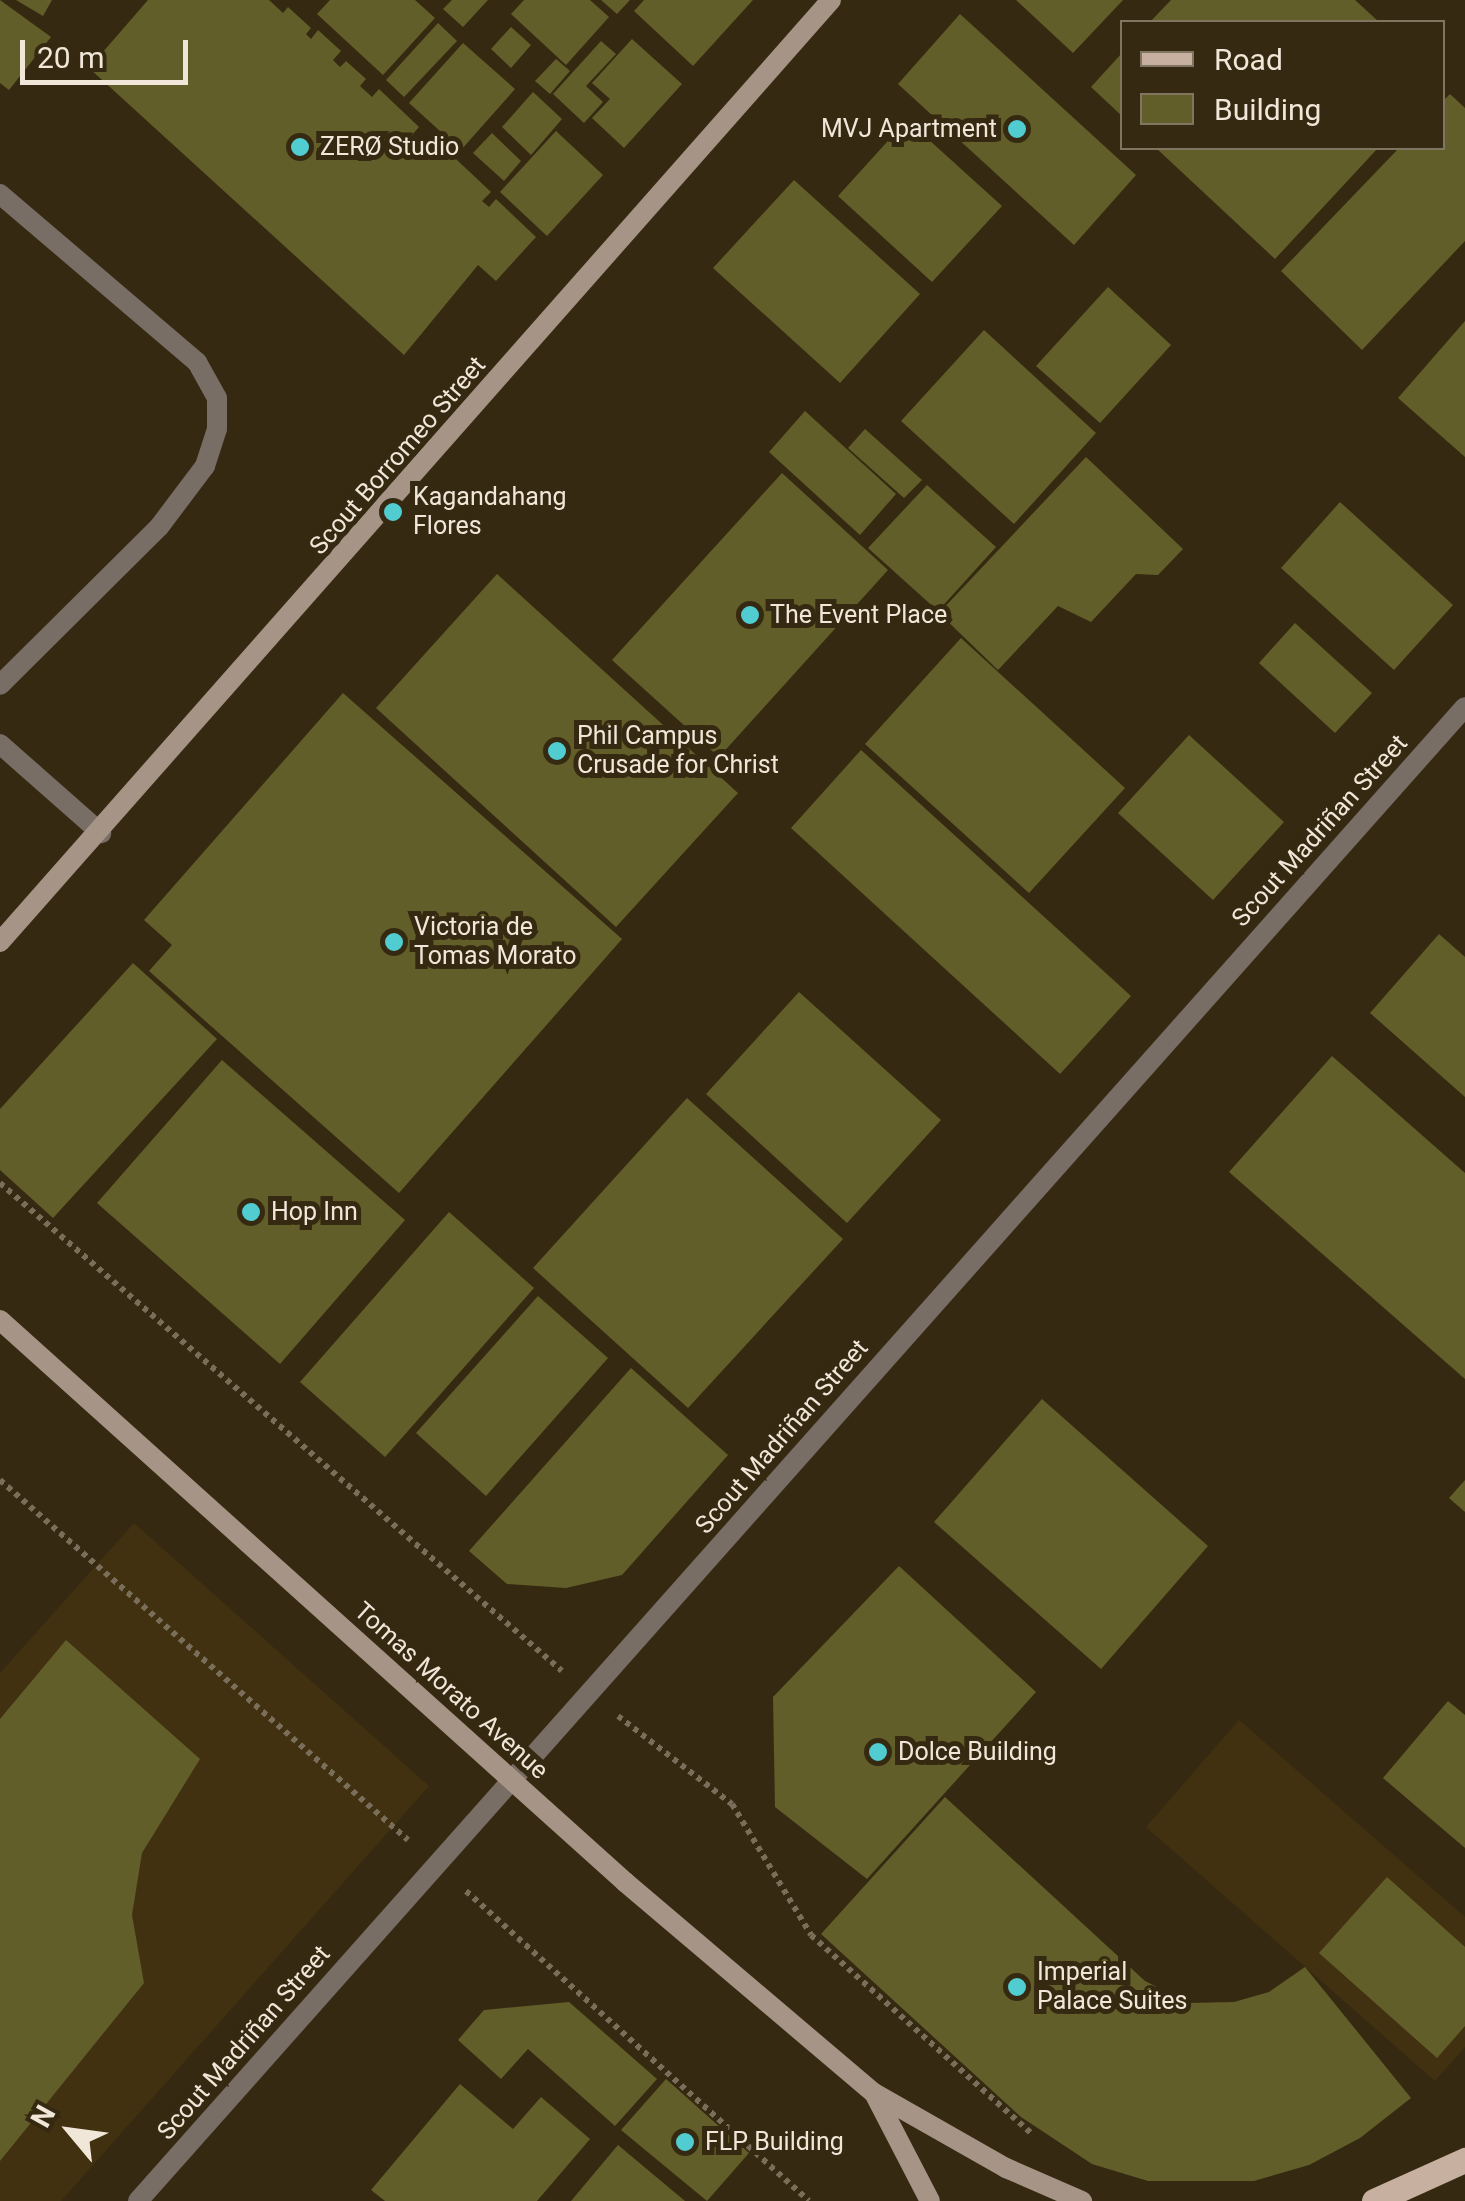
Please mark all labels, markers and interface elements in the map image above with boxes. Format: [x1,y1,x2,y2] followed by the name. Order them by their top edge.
[25,20,192,82] scale bar
[1120,20,1445,150] legend
[37,40,104,75] text: 20 m
[1214,42,1283,77] text: Road
[1214,92,1321,127] text: Building
[821,114,997,144] place label: MVJ Apartment
[1006,118,1028,140] marker: MVJ Apartment
[320,132,459,162] place label: ZERØ Studio
[289,136,311,158] marker: ZERØ Studio
[304,351,492,561] street label: Scout Borromeo Street
[413,483,567,542] place label: Kagandahang Flores
[382,501,404,523] marker: Kagandahang Flores
[770,600,947,630] place label: The Event Place
[739,604,761,626] marker: The Event Place
[577,722,779,781] place label: Phil Campus Crusade for Christ
[1226,729,1414,933] street label: Scout Madriñan Street
[546,740,568,762] marker: Phil Campus Crusade for Christ
[414,913,576,972] place label: Victoria de Tomas Morato
[383,931,405,953] marker: Victoria de Tomas Morato
[271,1197,358,1227] place label: Hop Inn
[240,1201,262,1223] marker: Hop Inn
[689,1334,875,1540] street label: Scout Madriñan Street
[348,1596,554,1786] street label: Tomas Morato Avenue
[898,1737,1057,1767] place label: Dolce Building
[867,1741,889,1763] marker: Dolce Building
[151,1940,337,2146] street label: Scout Madriñan Street
[1037,1958,1188,2017] place label: Imperial Palace Suites
[1006,1976,1028,1998] marker: Imperial Palace Suites
[20,2081,120,2181] north arrow
[24,2100,63,2133] text: N
[705,2127,844,2157] place label: FLP Building
[674,2131,696,2153] marker: FLP Building

